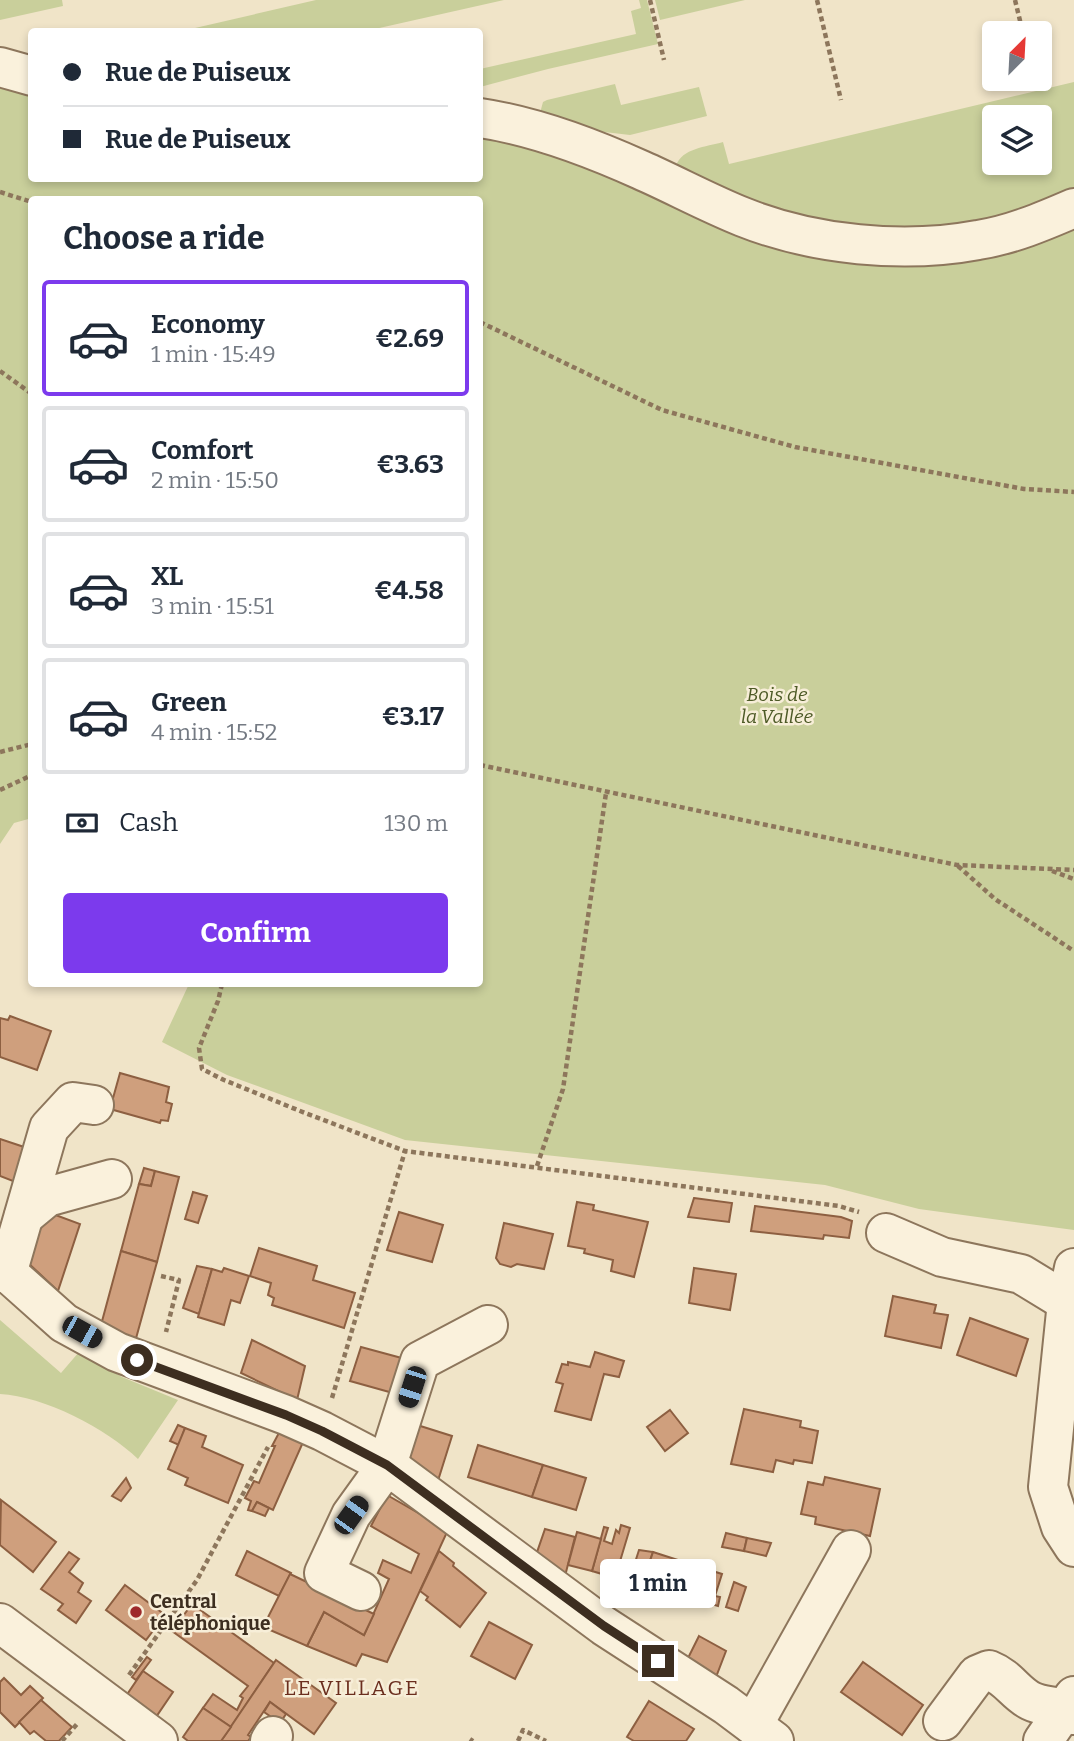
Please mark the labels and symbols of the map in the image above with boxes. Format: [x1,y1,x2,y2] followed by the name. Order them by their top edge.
[982,21,1052,91] north arrow
[741,683,814,728] park label: Bois de la Vallée
[59,1313,106,1351] car
[121,1344,153,1376] route start
[396,1364,429,1410] car
[331,1492,372,1538] car
[600,1560,716,1608] callout: 1 min
[150,1590,270,1635] place label: Central téléphonique
[128,1604,144,1620] marker: Central téléphonique
[642,1645,674,1677] route end
[284,1675,420,1701] district label: LE VILLAGE

